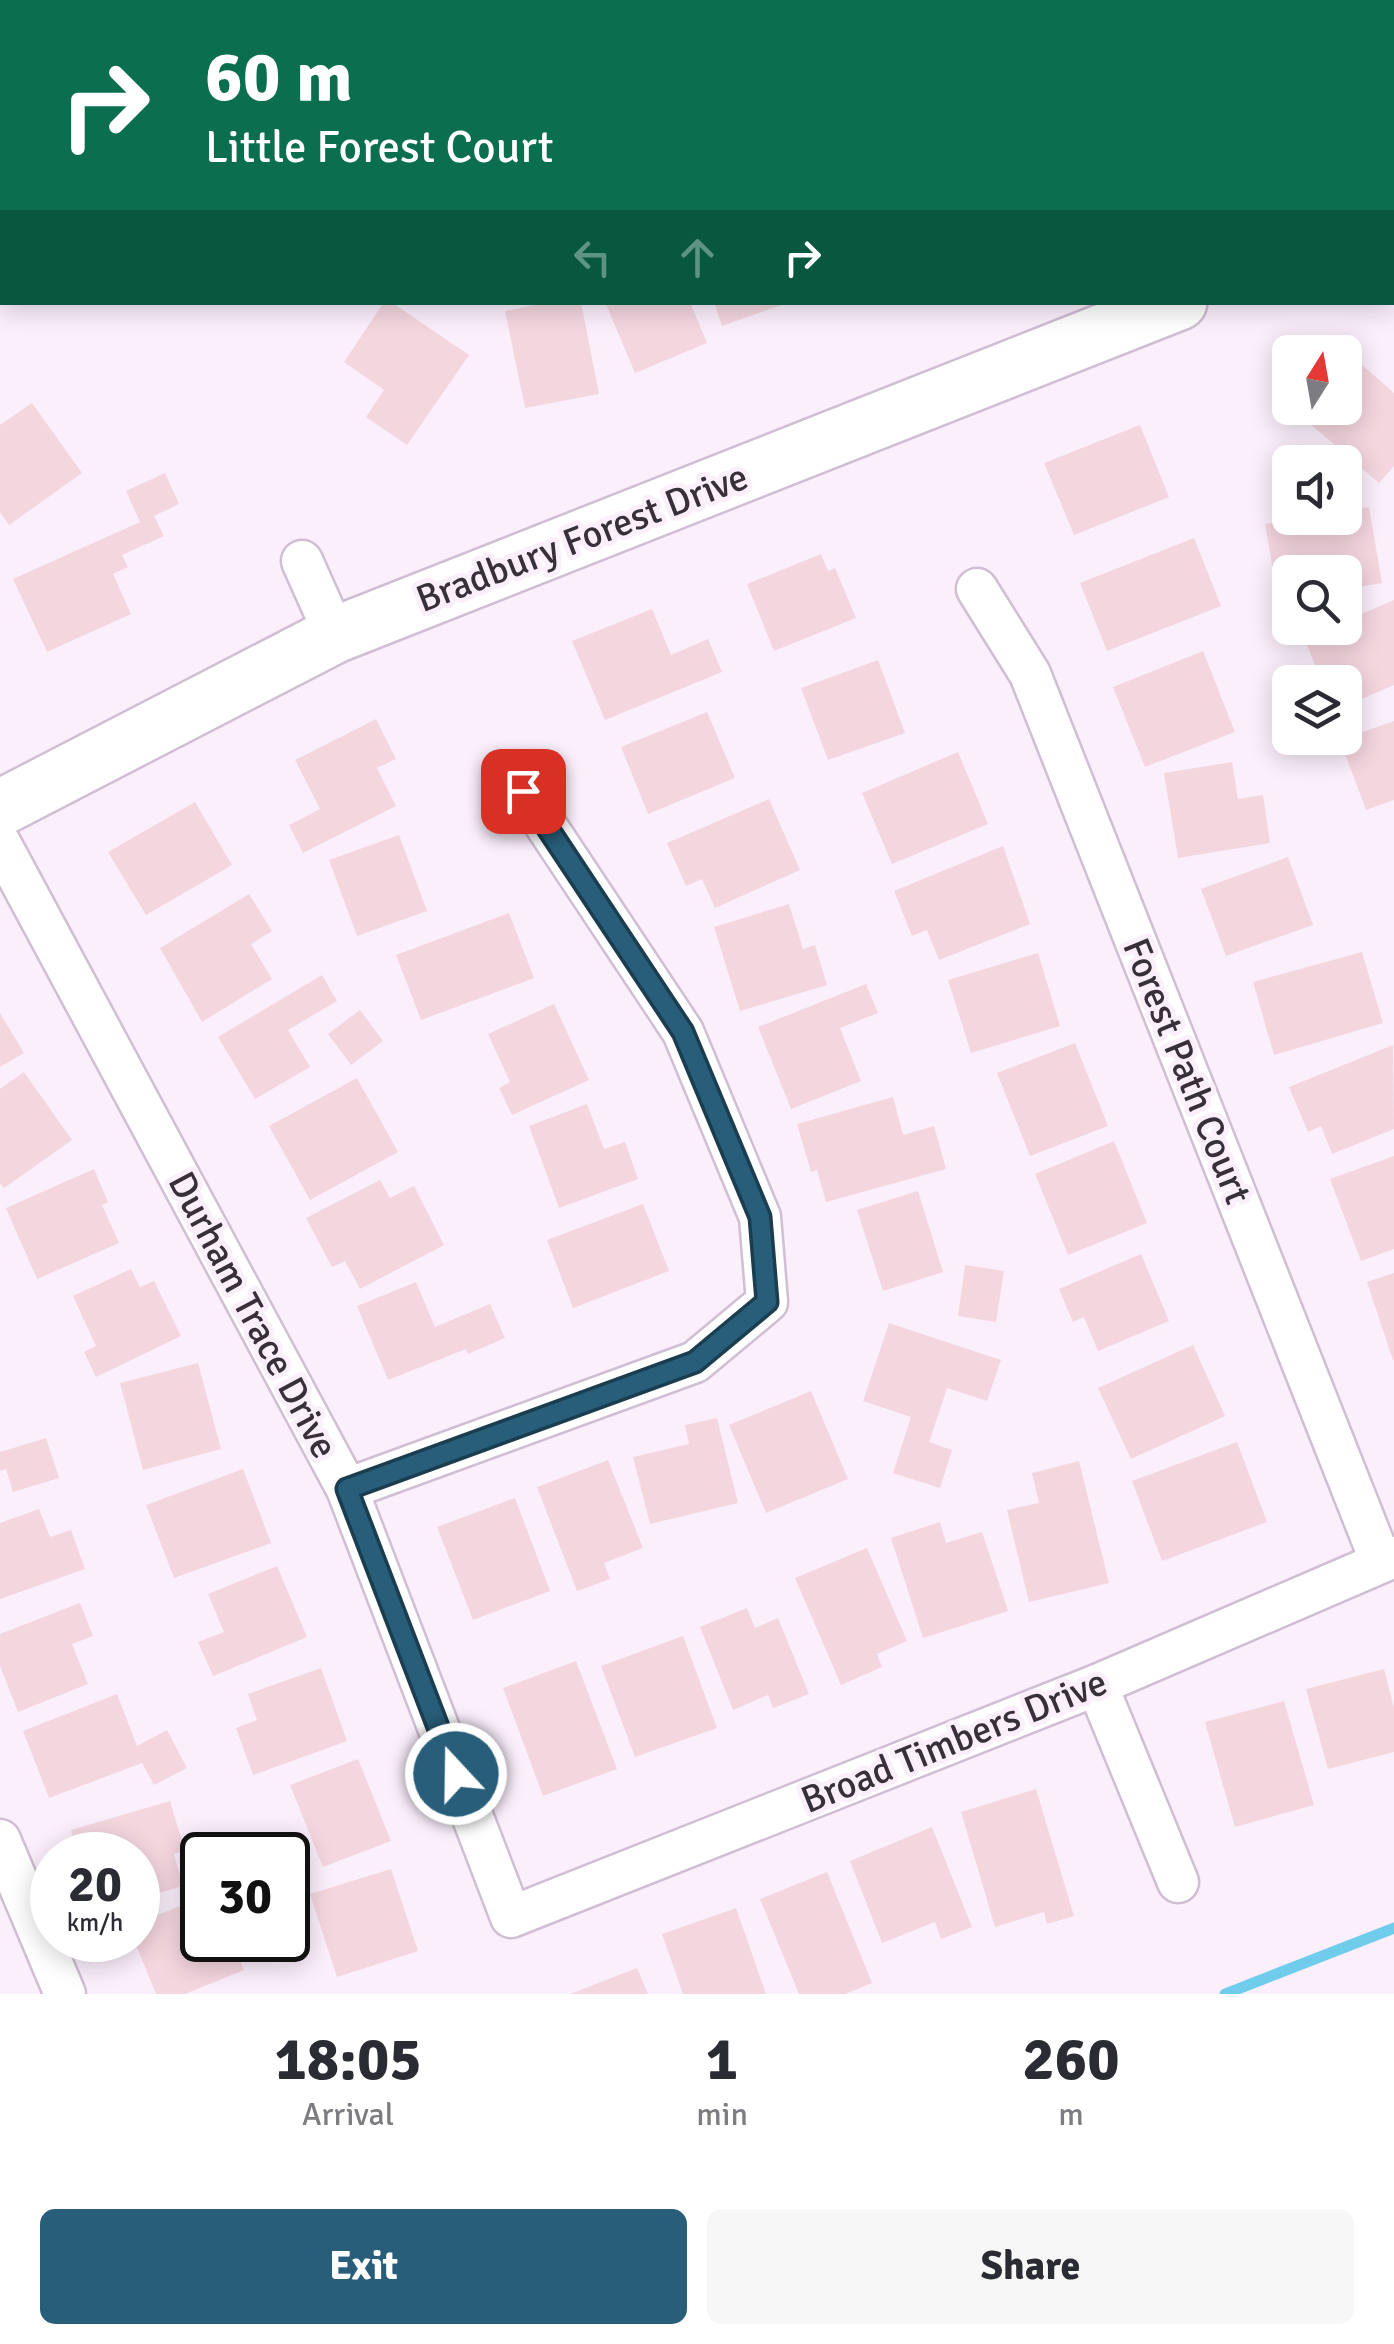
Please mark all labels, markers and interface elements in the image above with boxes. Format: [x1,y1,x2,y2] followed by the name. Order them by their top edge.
[205,34,353,120] text: 60 m
[40,40,170,170] icon: right
[205,120,554,175] text: Little Forest Court
[565,230,620,285] icon: left
[670,230,725,285] icon: ahead
[775,230,830,285] icon: right
[1272,335,1362,425] north arrow
[1272,335,1362,755] map controls
[1272,445,1362,535] button: sound
[410,453,754,623] street label: Bradbury Forest Drive
[1272,555,1362,645] button: search
[1272,665,1362,755] button: layers
[481,749,566,834] pin
[496,764,551,819] icon: arrive
[1112,931,1262,1211] street label: Forest Path Court
[158,1164,348,1466] street label: Durham Trace Drive
[794,1658,1114,1824] street label: Broad Timbers Drive
[404,1722,508,1826] position arrow
[180,1832,310,1962] speed limit sign: 30
[68,1854,122,1916] text: 20
[67,1907,123,1938] text: km/h
[274,2023,422,2097] text: 18:05
[706,2023,738,2097] text: 1
[1022,2023,1120,2097] text: 260
[302,2095,394,2134] text: Arrival
[696,2095,748,2134] text: min
[1058,2095,1084,2134] text: m
[40,2209,687,2324] button: Exit
[707,2209,1354,2324] button: Share

